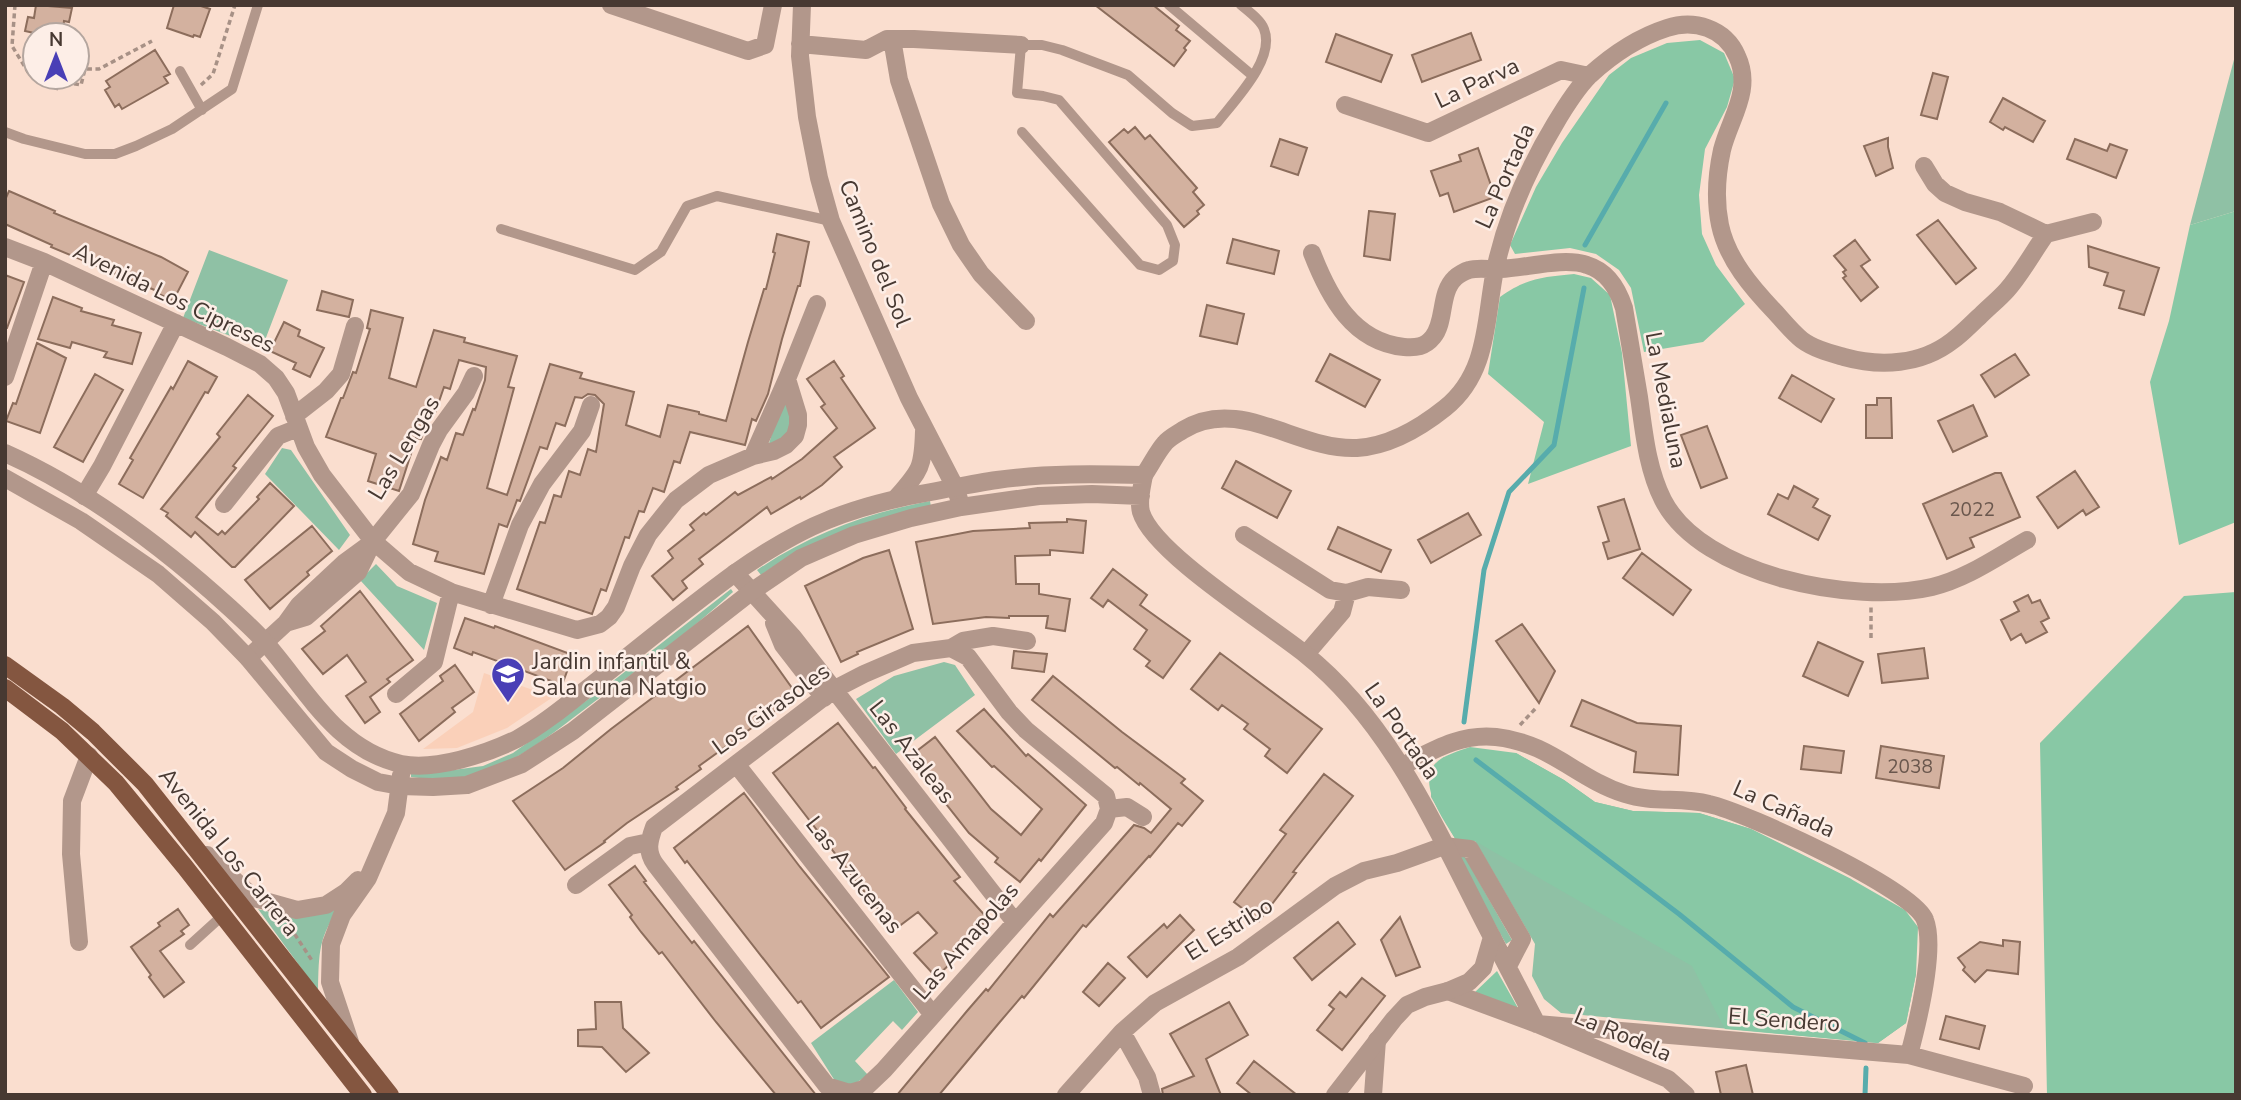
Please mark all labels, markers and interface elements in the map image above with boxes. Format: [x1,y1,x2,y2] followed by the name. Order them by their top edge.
[21,21,91,91] north arrow
[49,27,63,53] text: N
[1430,50,1524,116] street label: La Parva
[1468,118,1542,234] street label: La Portada
[831,175,919,331] street label: Camino del Sol
[68,236,280,360] street label: Avenida Los Cipreses
[1638,329,1694,471] street label: La Medialuna
[361,390,447,506] street label: Las Lengas
[1949,497,1995,523] house number: 2022
[531,646,707,703] place label: Jardin infantil & Sala cuna Natgio
[489,655,527,704] school or university icon: Jardin infantil & Sala cuna Natgio
[706,656,836,762] street label: Los Girasoles
[1357,676,1447,786] street label: La Portada
[862,694,962,810] street label: Las Azaleas
[1887,754,1933,780] house number: 2038
[151,761,307,943] street label: Avenida Los Carrera
[1728,773,1840,845] street label: La Cañada
[798,810,910,940] street label: Las Azucenas
[906,876,1026,1006] street label: Las Amapolas
[1179,890,1279,968] street label: El Estribo
[1569,1001,1677,1069] street label: La Rodela
[1727,1001,1841,1039] street label: El Sendero

